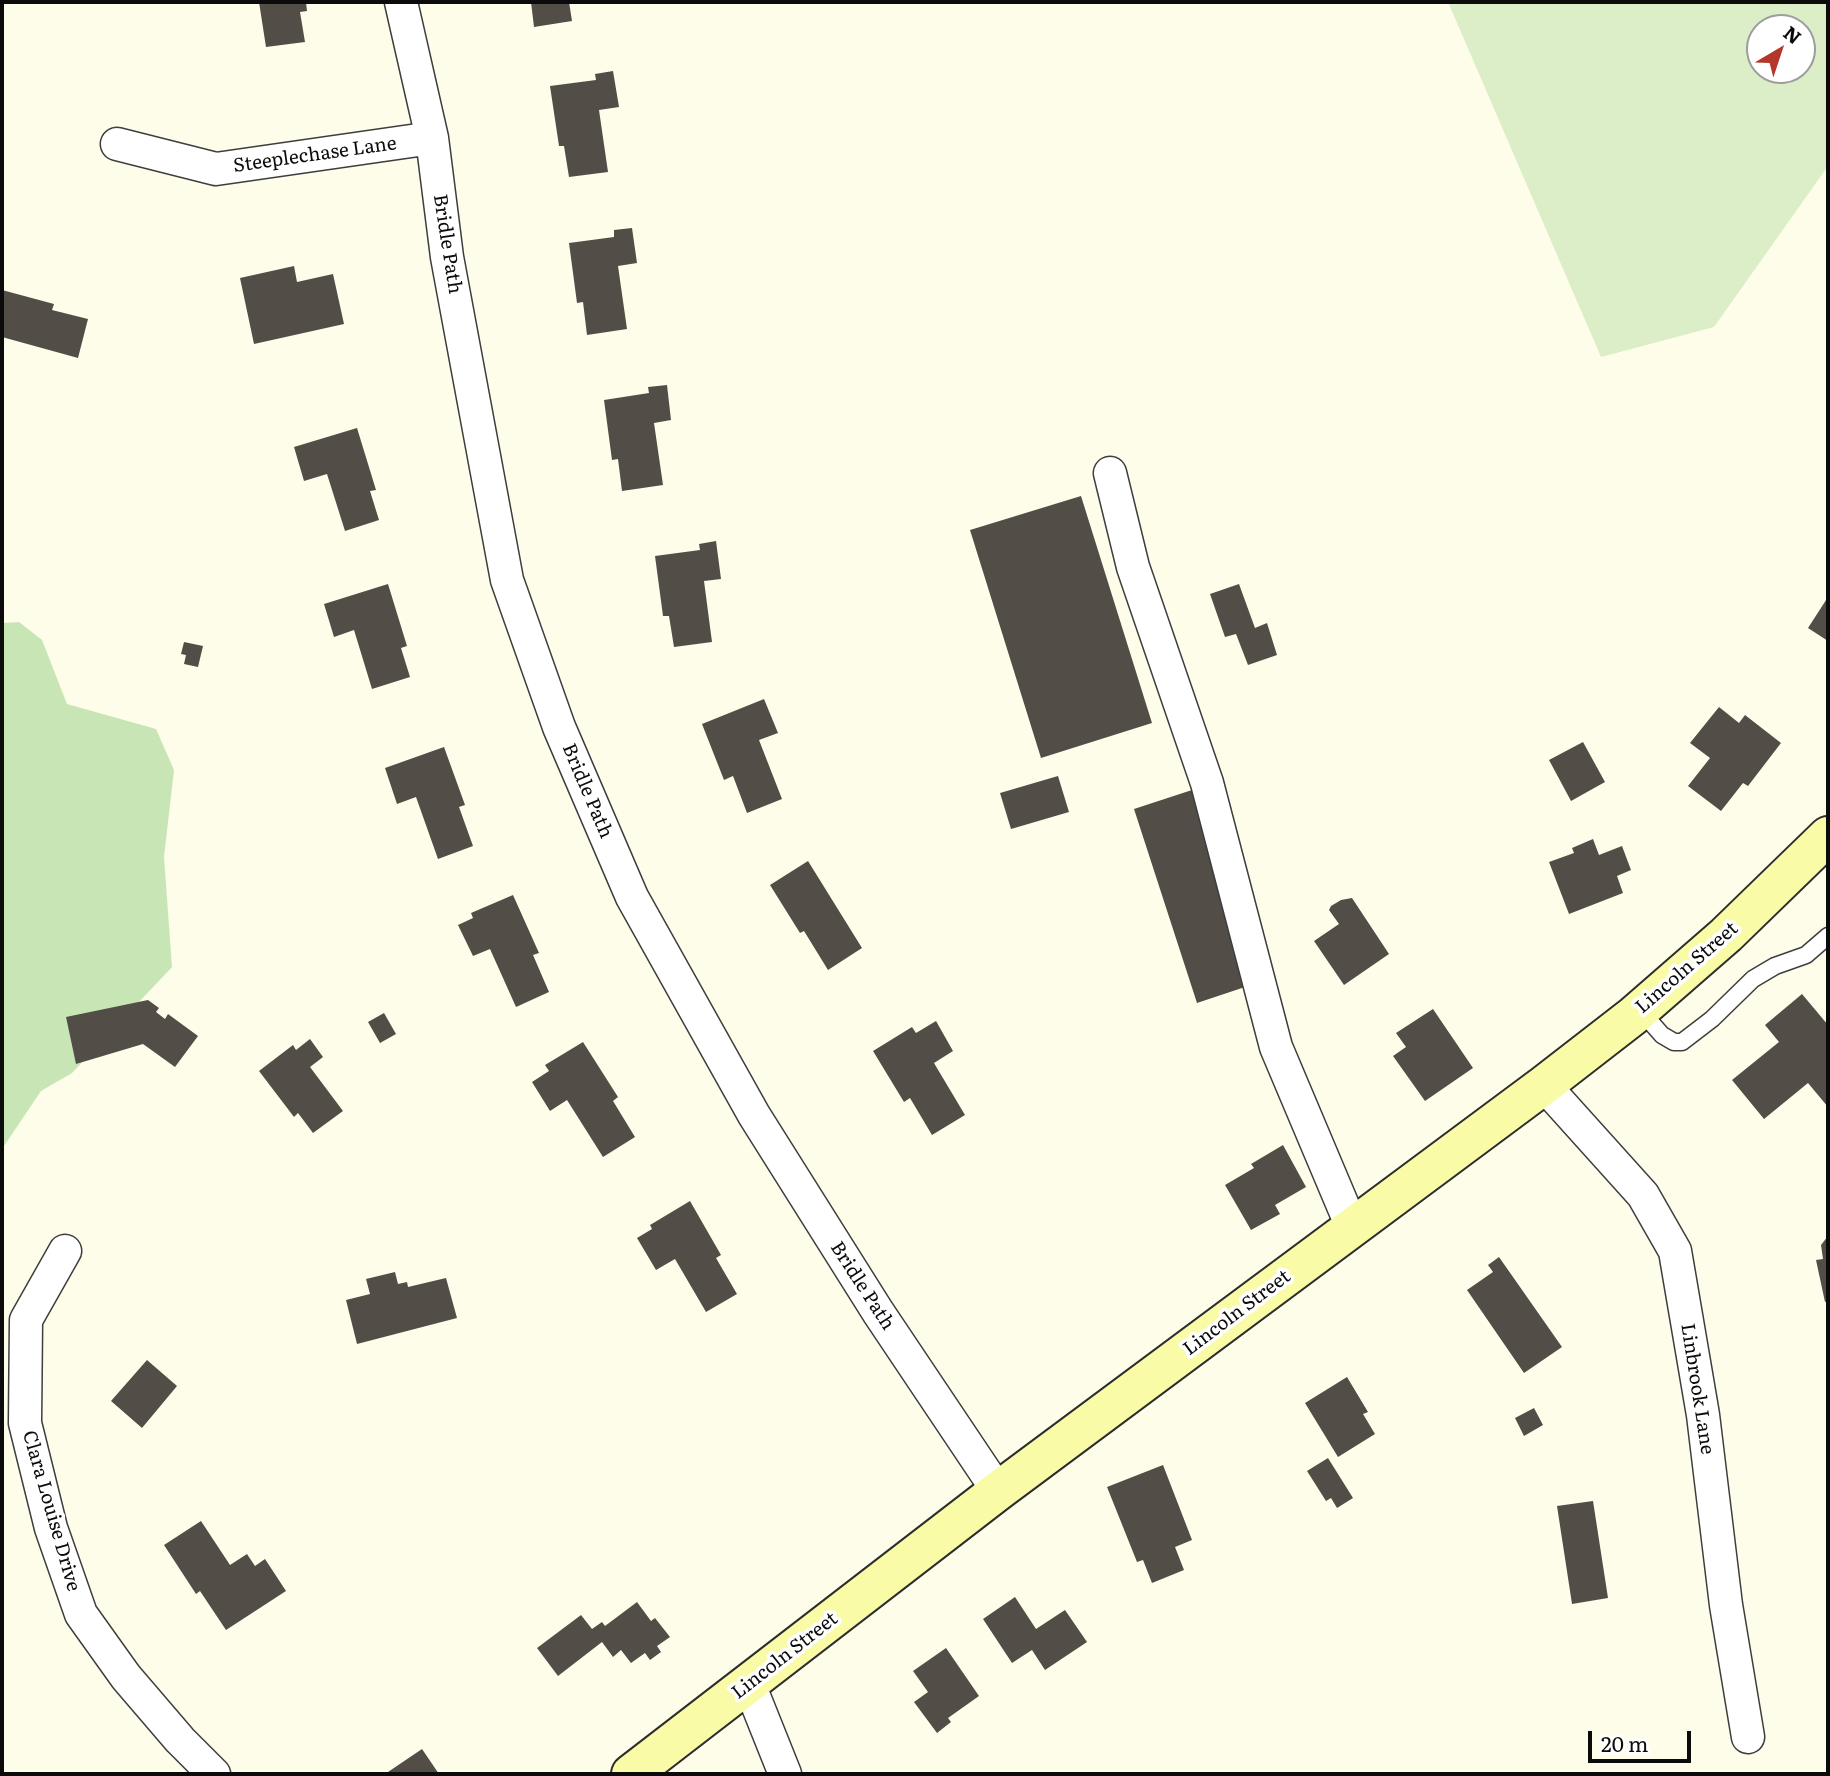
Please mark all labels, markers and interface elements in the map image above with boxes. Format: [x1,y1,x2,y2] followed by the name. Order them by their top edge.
[1746,14,1816,84] north arrow
[1778,18,1808,50] text: N
[232,132,398,178] street label: Steeplechase Lane
[428,192,466,296] street label: Bridle Path
[557,740,617,842] street label: Bridle Path
[1631,917,1743,1019] street label: Lincoln Street
[825,1238,899,1334] street label: Bridle Path
[1179,1265,1295,1361] street label: Lincoln Street
[1675,1322,1719,1456] street label: Linbrook Lane
[17,1428,85,1594] street label: Clara Louise Drive
[727,1608,843,1704] street label: Lincoln Street
[1592,1716,1695,1760] scale bar
[1601,1727,1648,1758] text: 20 m

